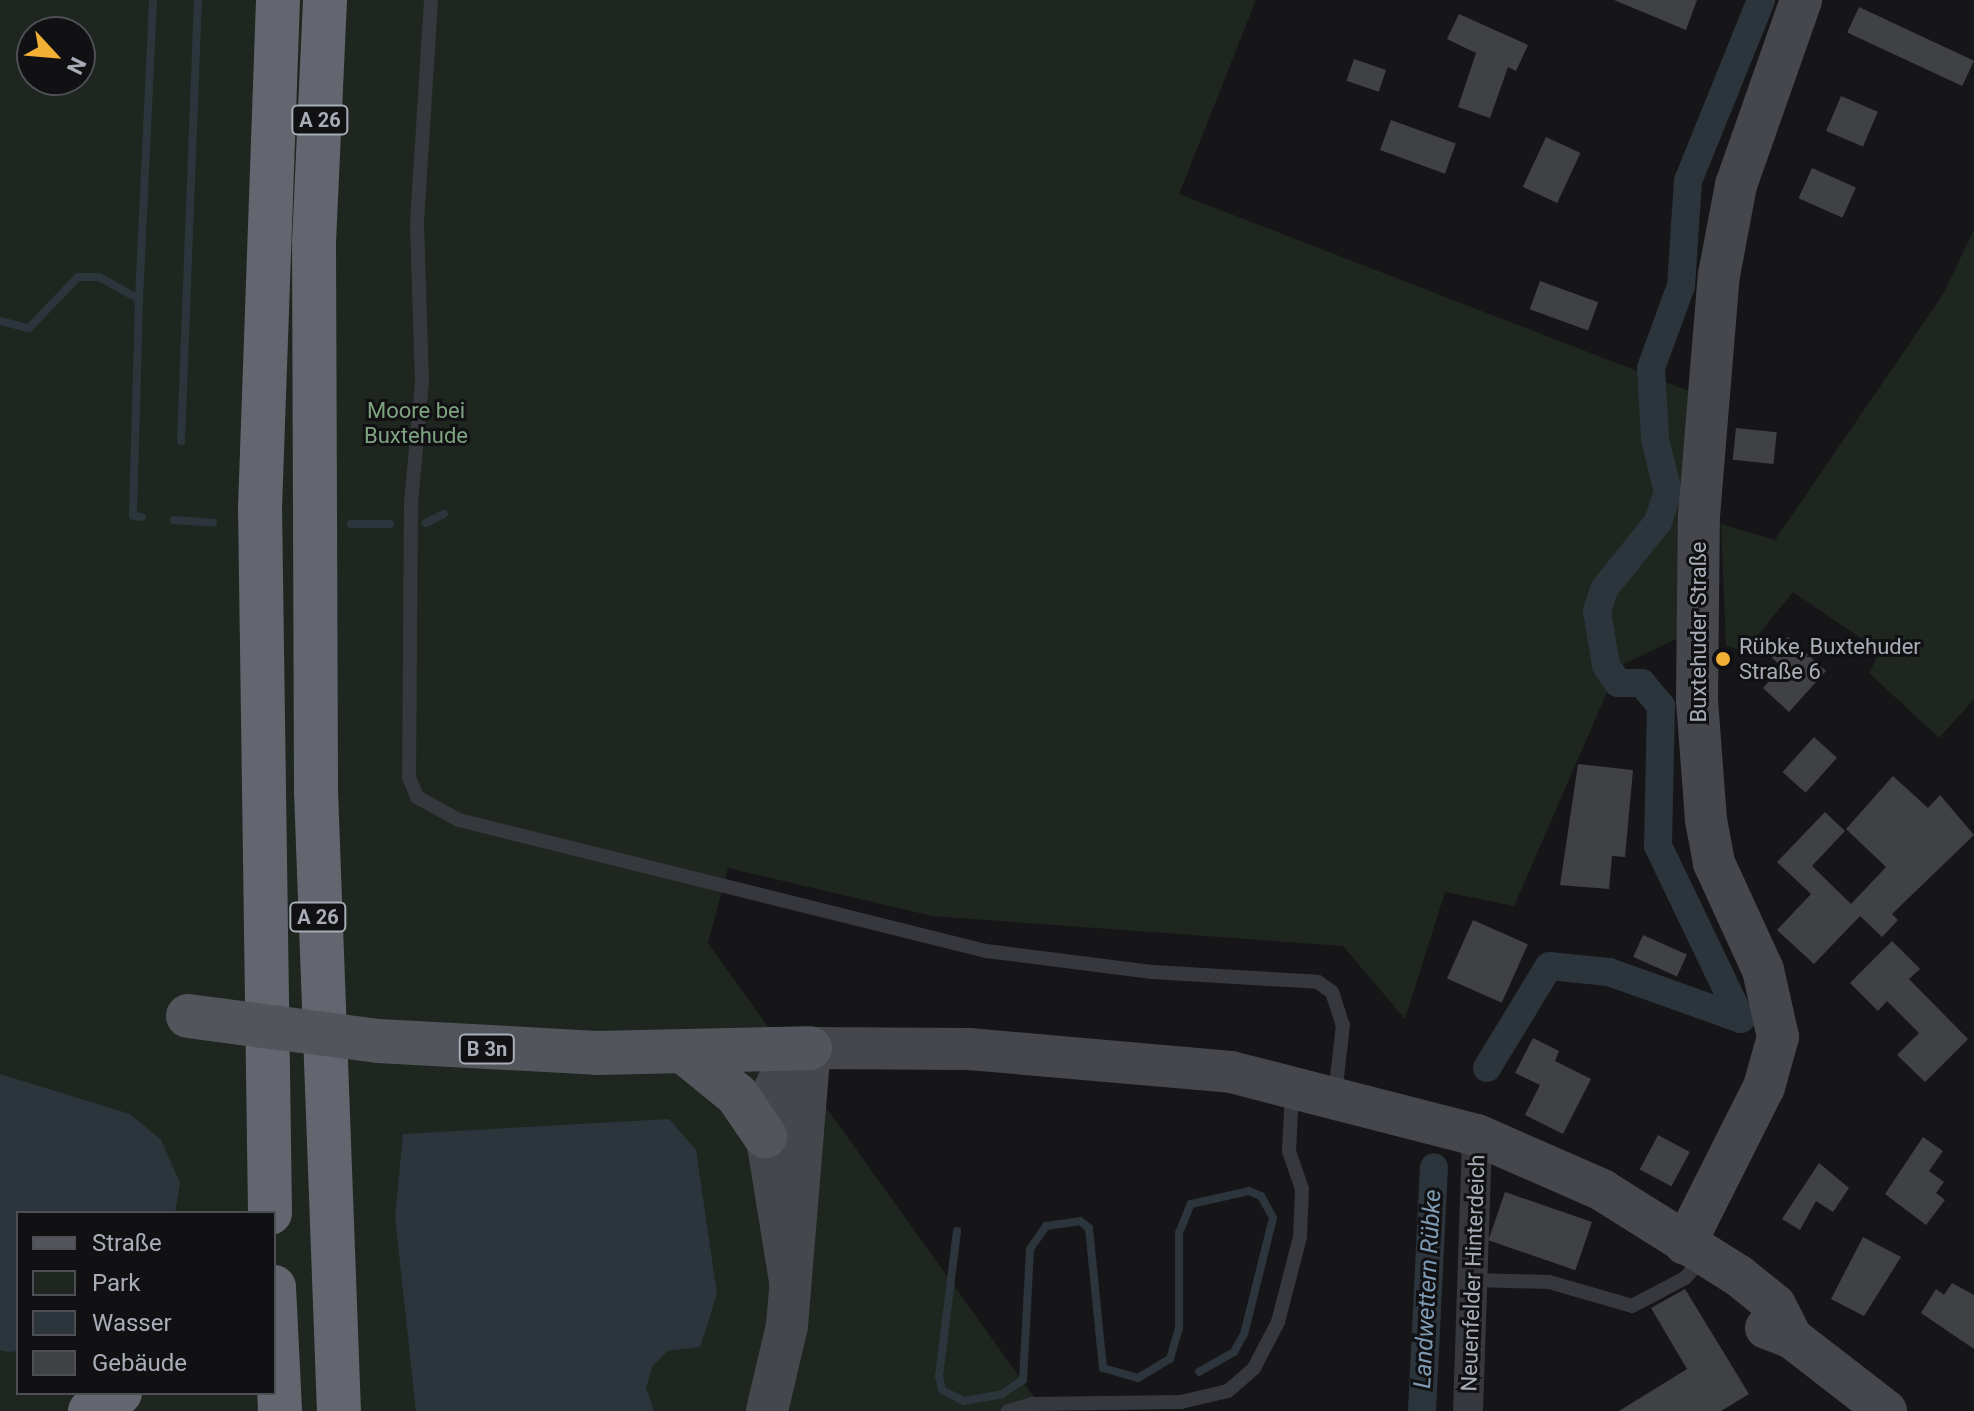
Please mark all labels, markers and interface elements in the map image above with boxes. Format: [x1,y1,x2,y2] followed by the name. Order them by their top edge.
[16,16,96,96] north arrow
[62,53,91,78] text: N
[290,104,350,136] road number: A 26
[364,397,468,448] park label: Moore bei Buxtehude
[1686,542,1712,722] street label: Buxtehuder Straße
[1739,633,1921,684] place label: Rübke, Buxtehuder Straße 6
[1714,650,1732,668] marker: Rübke, Buxtehuder Straße 6
[288,901,348,933] road number: A 26
[457,1033,517,1065] road number: B 3n
[1456,1154,1490,1392] street label: Neuenfelder Hinterdeich
[1408,1189,1448,1389] water label: Landwettern Rübke
[16,1211,276,1395] legend
[92,1229,162,1257] text: Straße
[92,1269,140,1297] text: Park
[92,1309,172,1337] text: Wasser
[92,1349,187,1377] text: Gebäude

